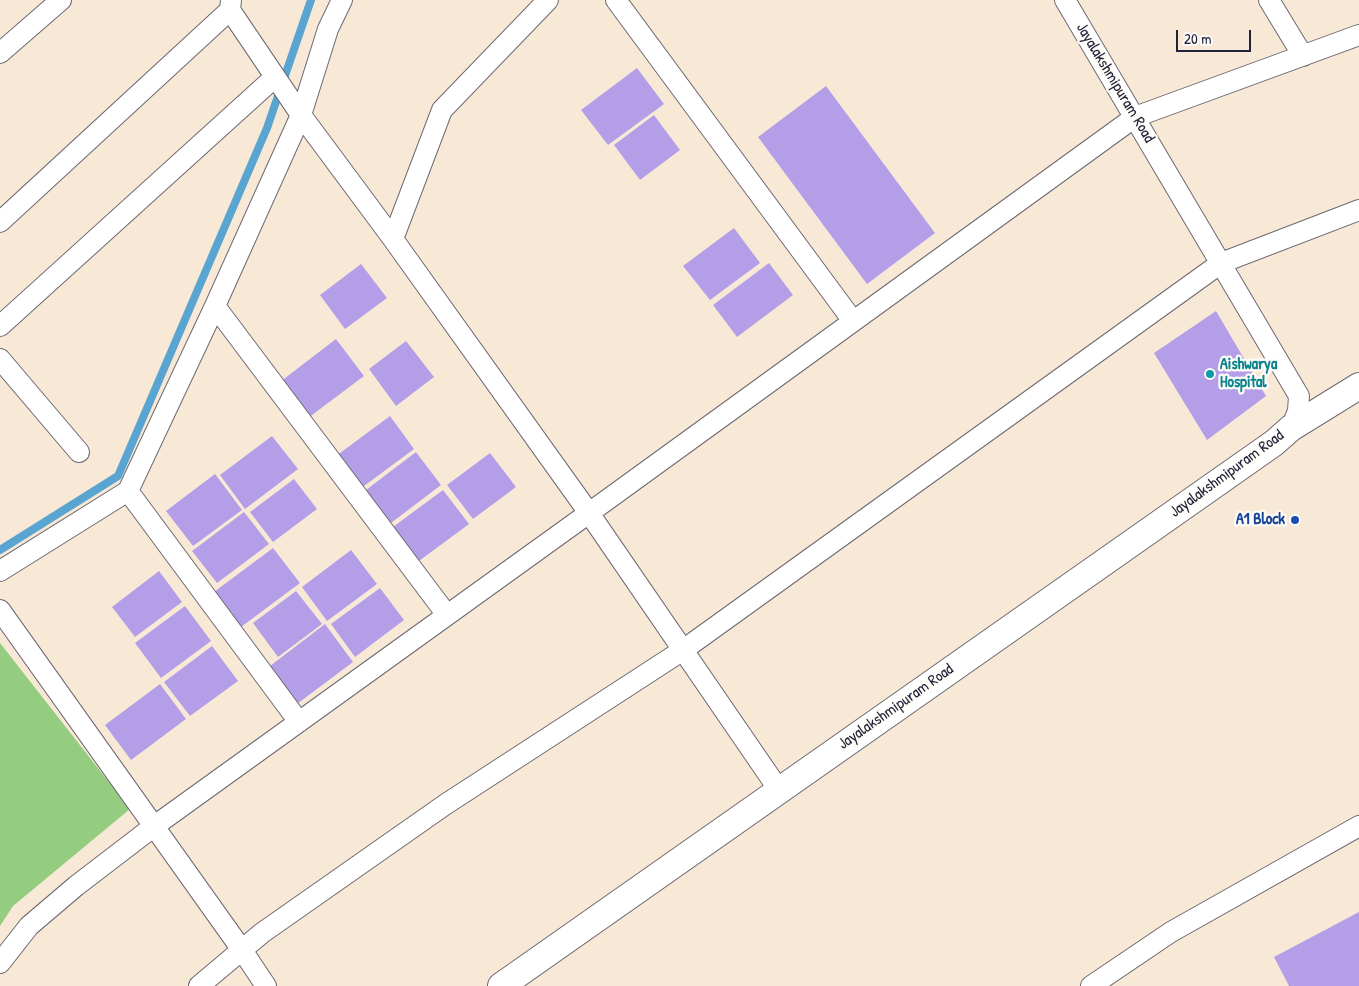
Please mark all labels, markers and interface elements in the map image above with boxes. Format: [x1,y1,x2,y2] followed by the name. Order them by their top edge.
[1072,20,1158,146] street label: Jayalakshmipuram Road
[1179,20,1254,52] scale bar
[1184,28,1211,49] text: 20 m
[1220,355,1277,393] place label: Aishwarya Hospital
[1204,368,1216,380] marker: Aishwarya Hospital
[1166,426,1288,522] street label: Jayalakshmipuram Road
[1236,510,1285,530] place label: A1 Block
[1289,514,1301,526] marker: A1 Block
[835,660,957,754] street label: Jayalakshmipuram Road

